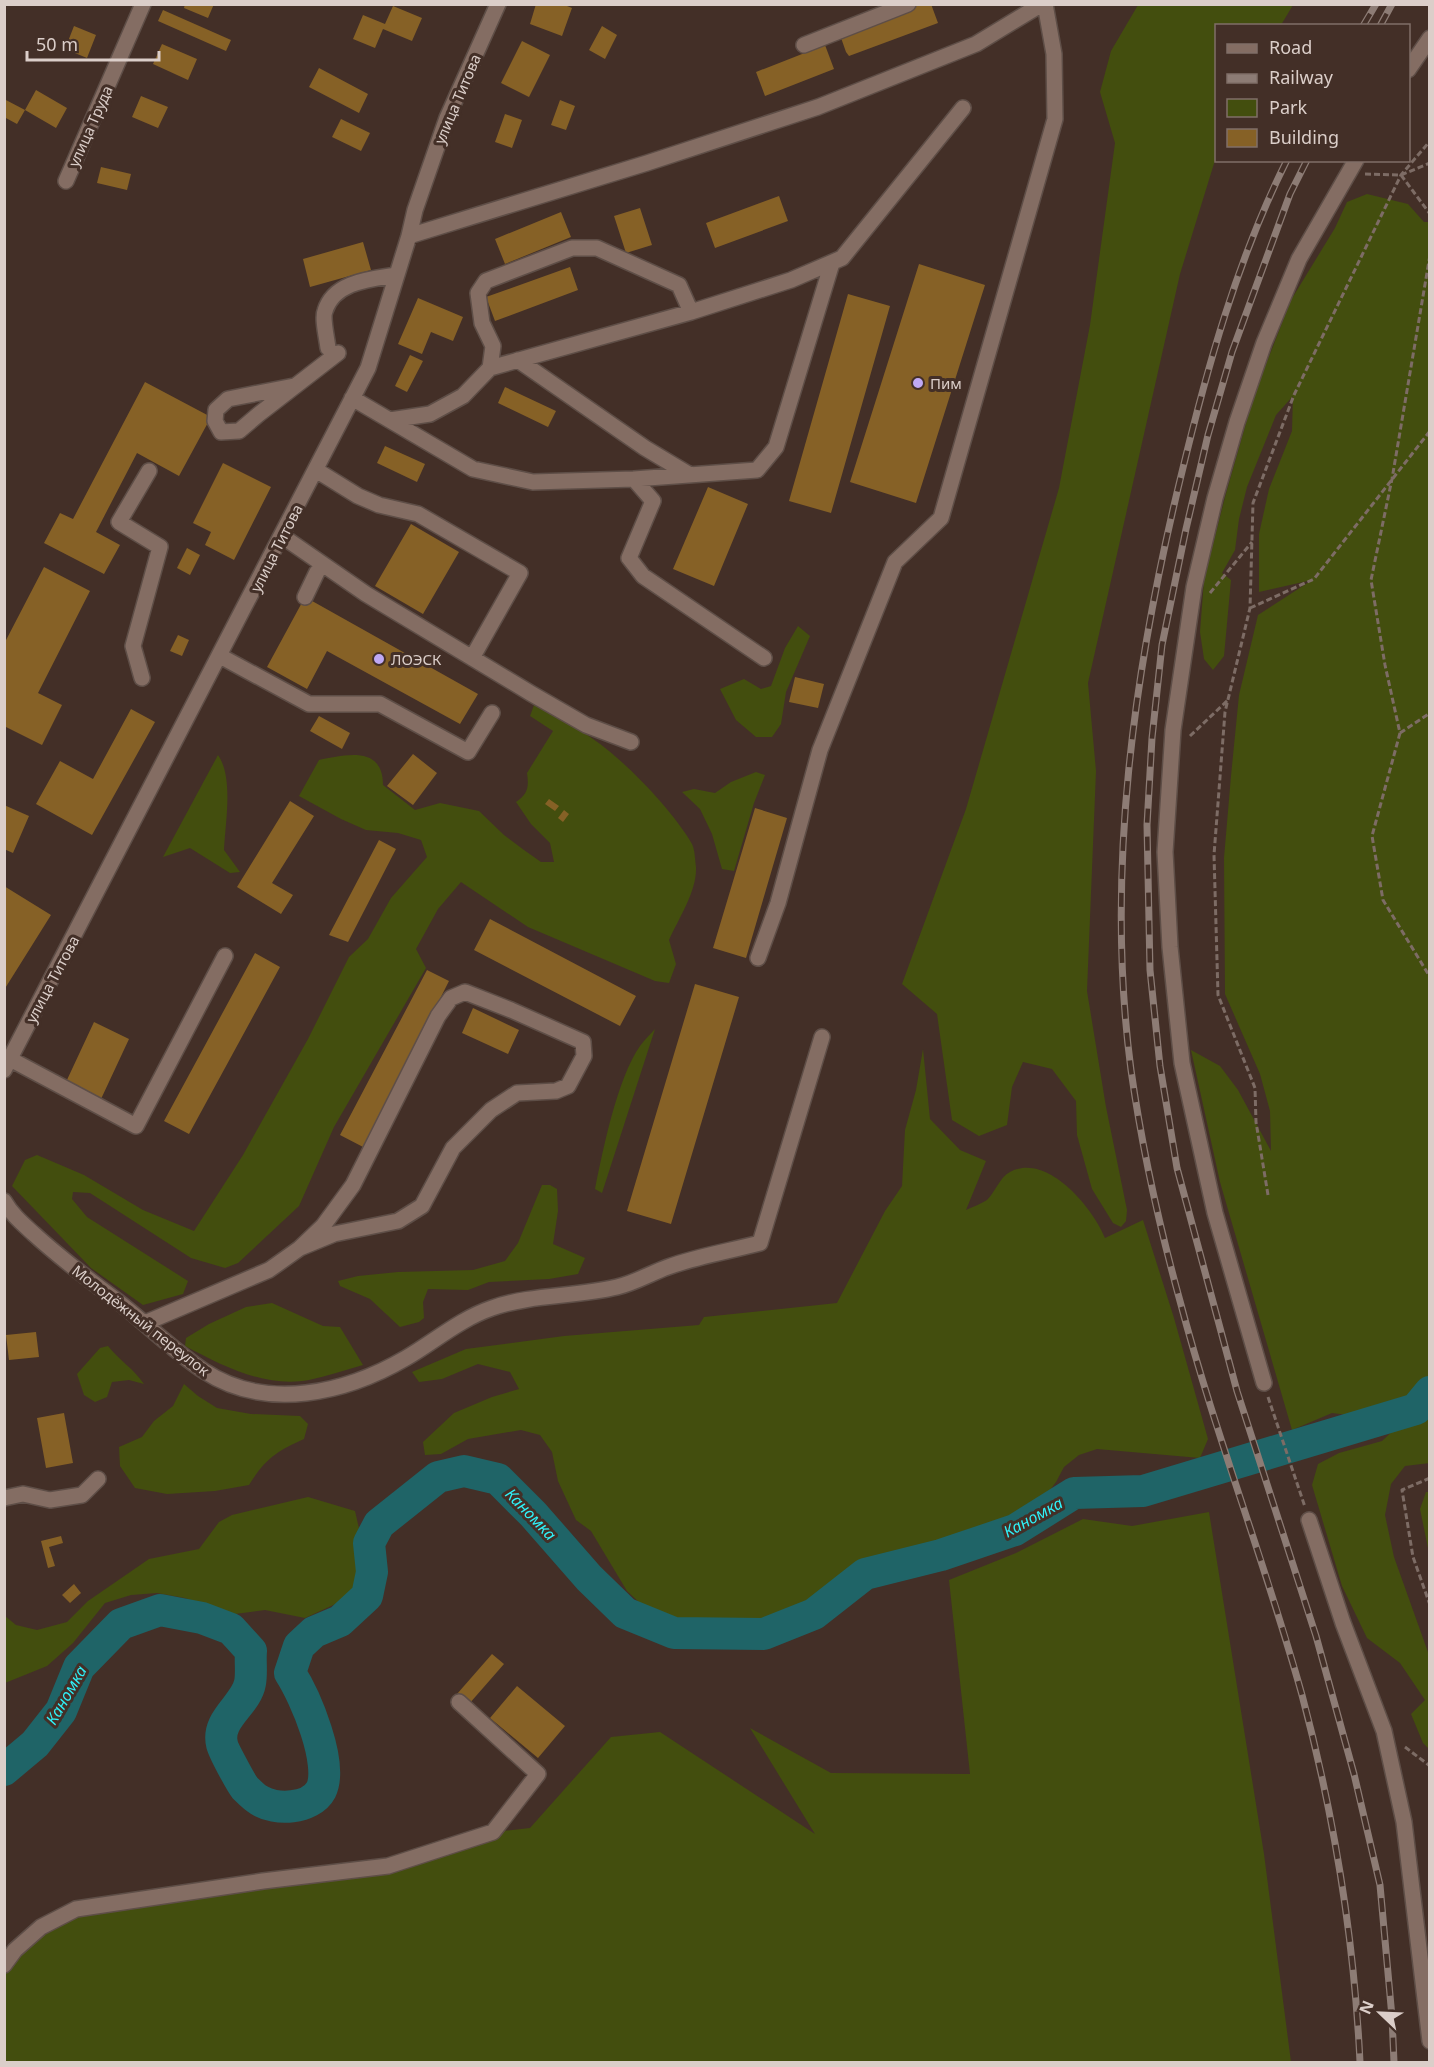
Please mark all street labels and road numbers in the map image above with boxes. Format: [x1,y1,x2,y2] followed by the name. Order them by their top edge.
[429,51,485,147] street label: улица Титова
[63,82,117,170] street label: улица Труда
[245,501,307,595] street label: улица Титова
[21,932,83,1026] street label: улица Титова
[68,1260,214,1380] street label: Молодёжный переулок

